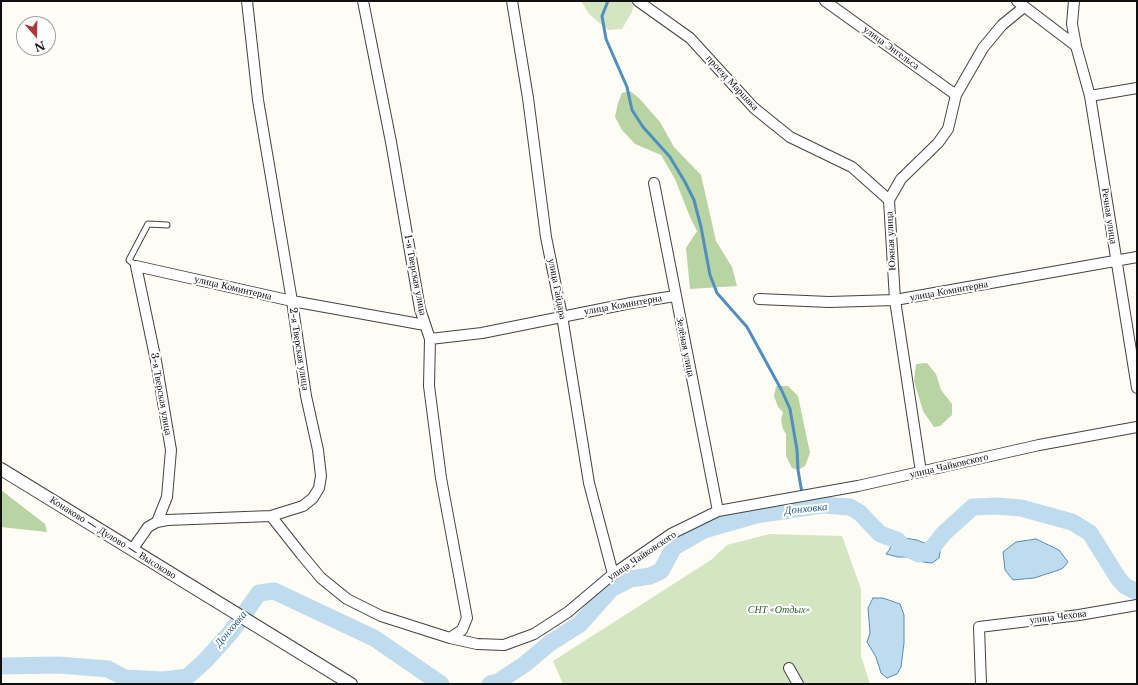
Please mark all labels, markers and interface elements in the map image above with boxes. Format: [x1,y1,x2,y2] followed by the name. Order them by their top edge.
[16,16,56,56] north arrow
[861,24,921,72] street label: улица Энгельса
[33,38,47,55] text: N
[703,53,761,113] street label: проезд Маршака
[1099,187,1119,245] street label: Речная улица
[883,211,899,271] street label: Южная улица
[401,234,429,316] street label: 1-я Тверская улица
[545,257,569,321] street label: улица Гайдара
[193,273,273,303] street label: улица Коминтерна
[909,278,989,304] street label: улица Коминтерна
[583,292,663,318] street label: улица Коминтерна
[287,307,311,391] street label: 2-я Тверская улица
[673,316,697,378] street label: Зелёная улица
[148,352,174,436] street label: 3-я Тверская улица
[908,451,990,481] street label: улица Чайковского
[48,494,178,582] street label: Конаково — Дулово — Высоково
[784,500,828,518] water label: Донховка
[605,529,679,583] street label: улица Чайковского
[748,604,810,616] park label: СНТ «Отдых»
[212,608,250,650] water label: Донховка
[1029,608,1087,626] street label: улица Чехова

